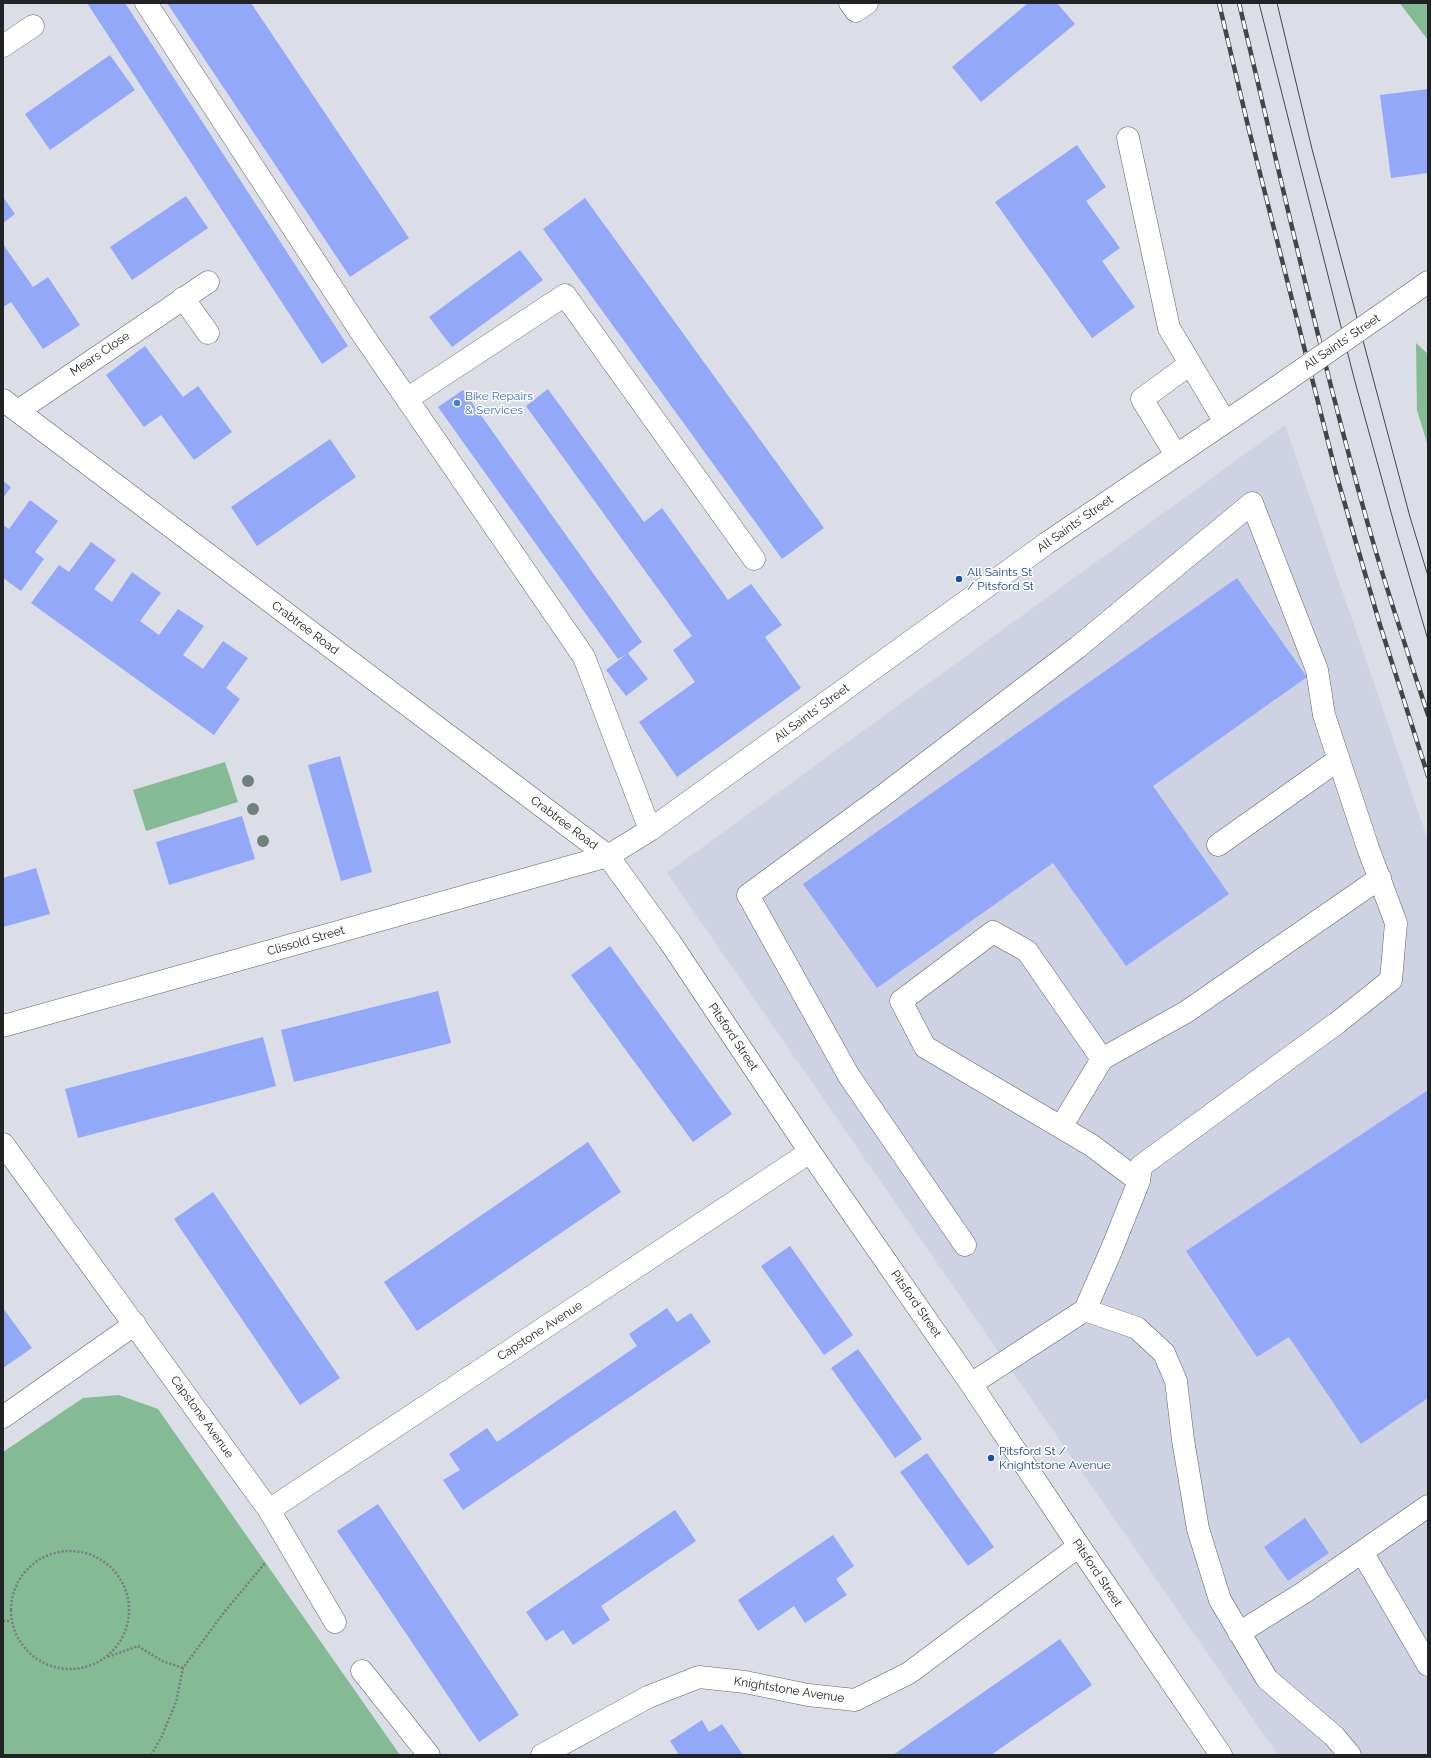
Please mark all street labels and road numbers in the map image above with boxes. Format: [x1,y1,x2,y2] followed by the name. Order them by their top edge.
[1301,311,1383,373] street label: All Saints' Street
[68,329,132,379] street label: Mears Close
[1034,492,1116,556] street label: All Saints' Street
[269,598,341,658] street label: Crabtree Road
[772,681,852,745] street label: All Saints' Street
[528,793,600,853] street label: Crabtree Road
[266,923,346,959] street label: Clissold Street
[705,1000,761,1074] street label: Pitsford Street
[888,1268,944,1340] street label: Pitsford Street
[495,1298,585,1364] street label: Capstone Avenue
[167,1373,237,1461] street label: Capstone Avenue
[1069,1536,1125,1610] street label: Pitsford Street
[733,1674,845,1706] street label: Knightstone Avenue

